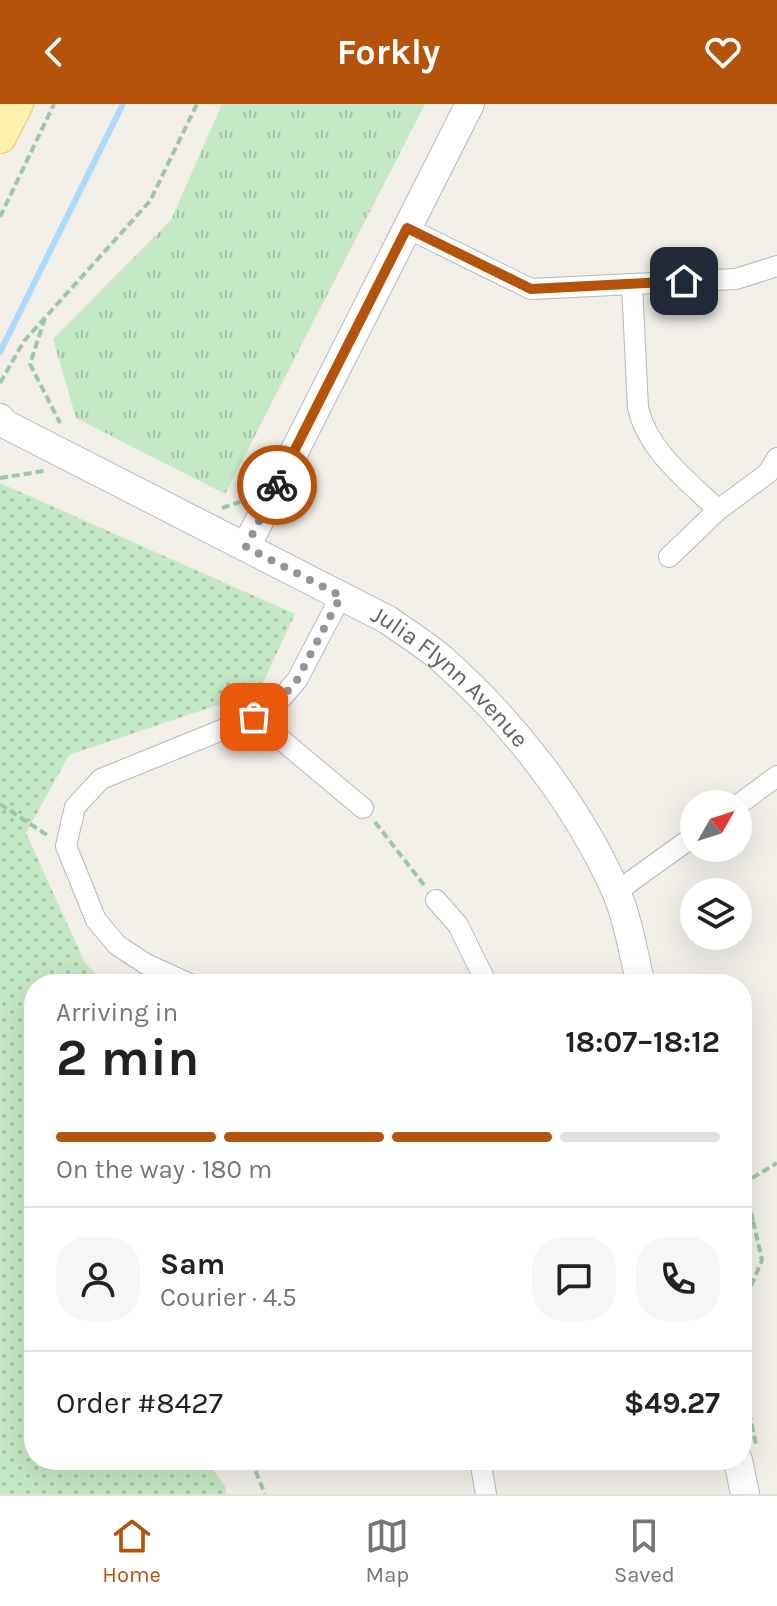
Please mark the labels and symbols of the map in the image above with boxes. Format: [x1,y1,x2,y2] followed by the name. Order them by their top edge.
[650,247,718,315] pin
[237,445,317,525] courier
[367,600,534,753] street label: Julia Flynn Avenue
[220,683,288,751] pin
[680,790,752,862] north arrow

